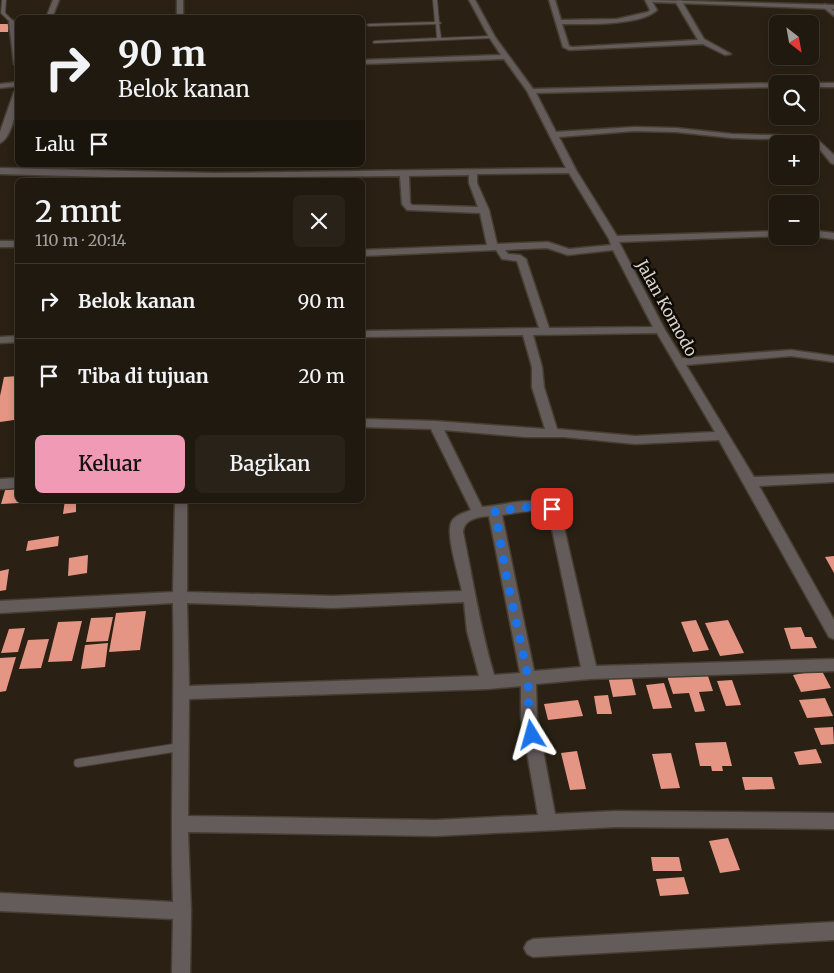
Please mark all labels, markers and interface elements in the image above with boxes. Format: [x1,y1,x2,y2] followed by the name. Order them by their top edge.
[769,15,819,65] north arrow
[769,15,819,245] map controls
[118,32,206,76] text: 90 m
[35,35,100,100] icon: right
[118,75,250,103] text: Belok kanan
[769,75,819,125] button: search
[85,130,113,158] icon: arrive
[35,132,75,156] text: Lalu
[769,135,819,185] button: +
[35,192,121,230] text: 2 mnt
[293,195,345,247] button: close
[769,195,819,245] button: −
[35,230,126,250] text: 110 m · 20:14
[632,255,702,360] street label: Jalan Komodo
[35,287,63,315] icon: right
[78,289,195,313] text: Belok kanan
[298,289,345,313] text: 90 m
[35,362,63,390] icon: arrive
[78,364,209,388] text: Tiba di tujuan
[298,364,345,388] text: 20 m
[35,435,185,493] button: Keluar
[195,435,345,493] button: Bagikan
[531,488,573,530] pin
[538,495,566,523] icon: arrive
[505,708,557,760] position arrow

